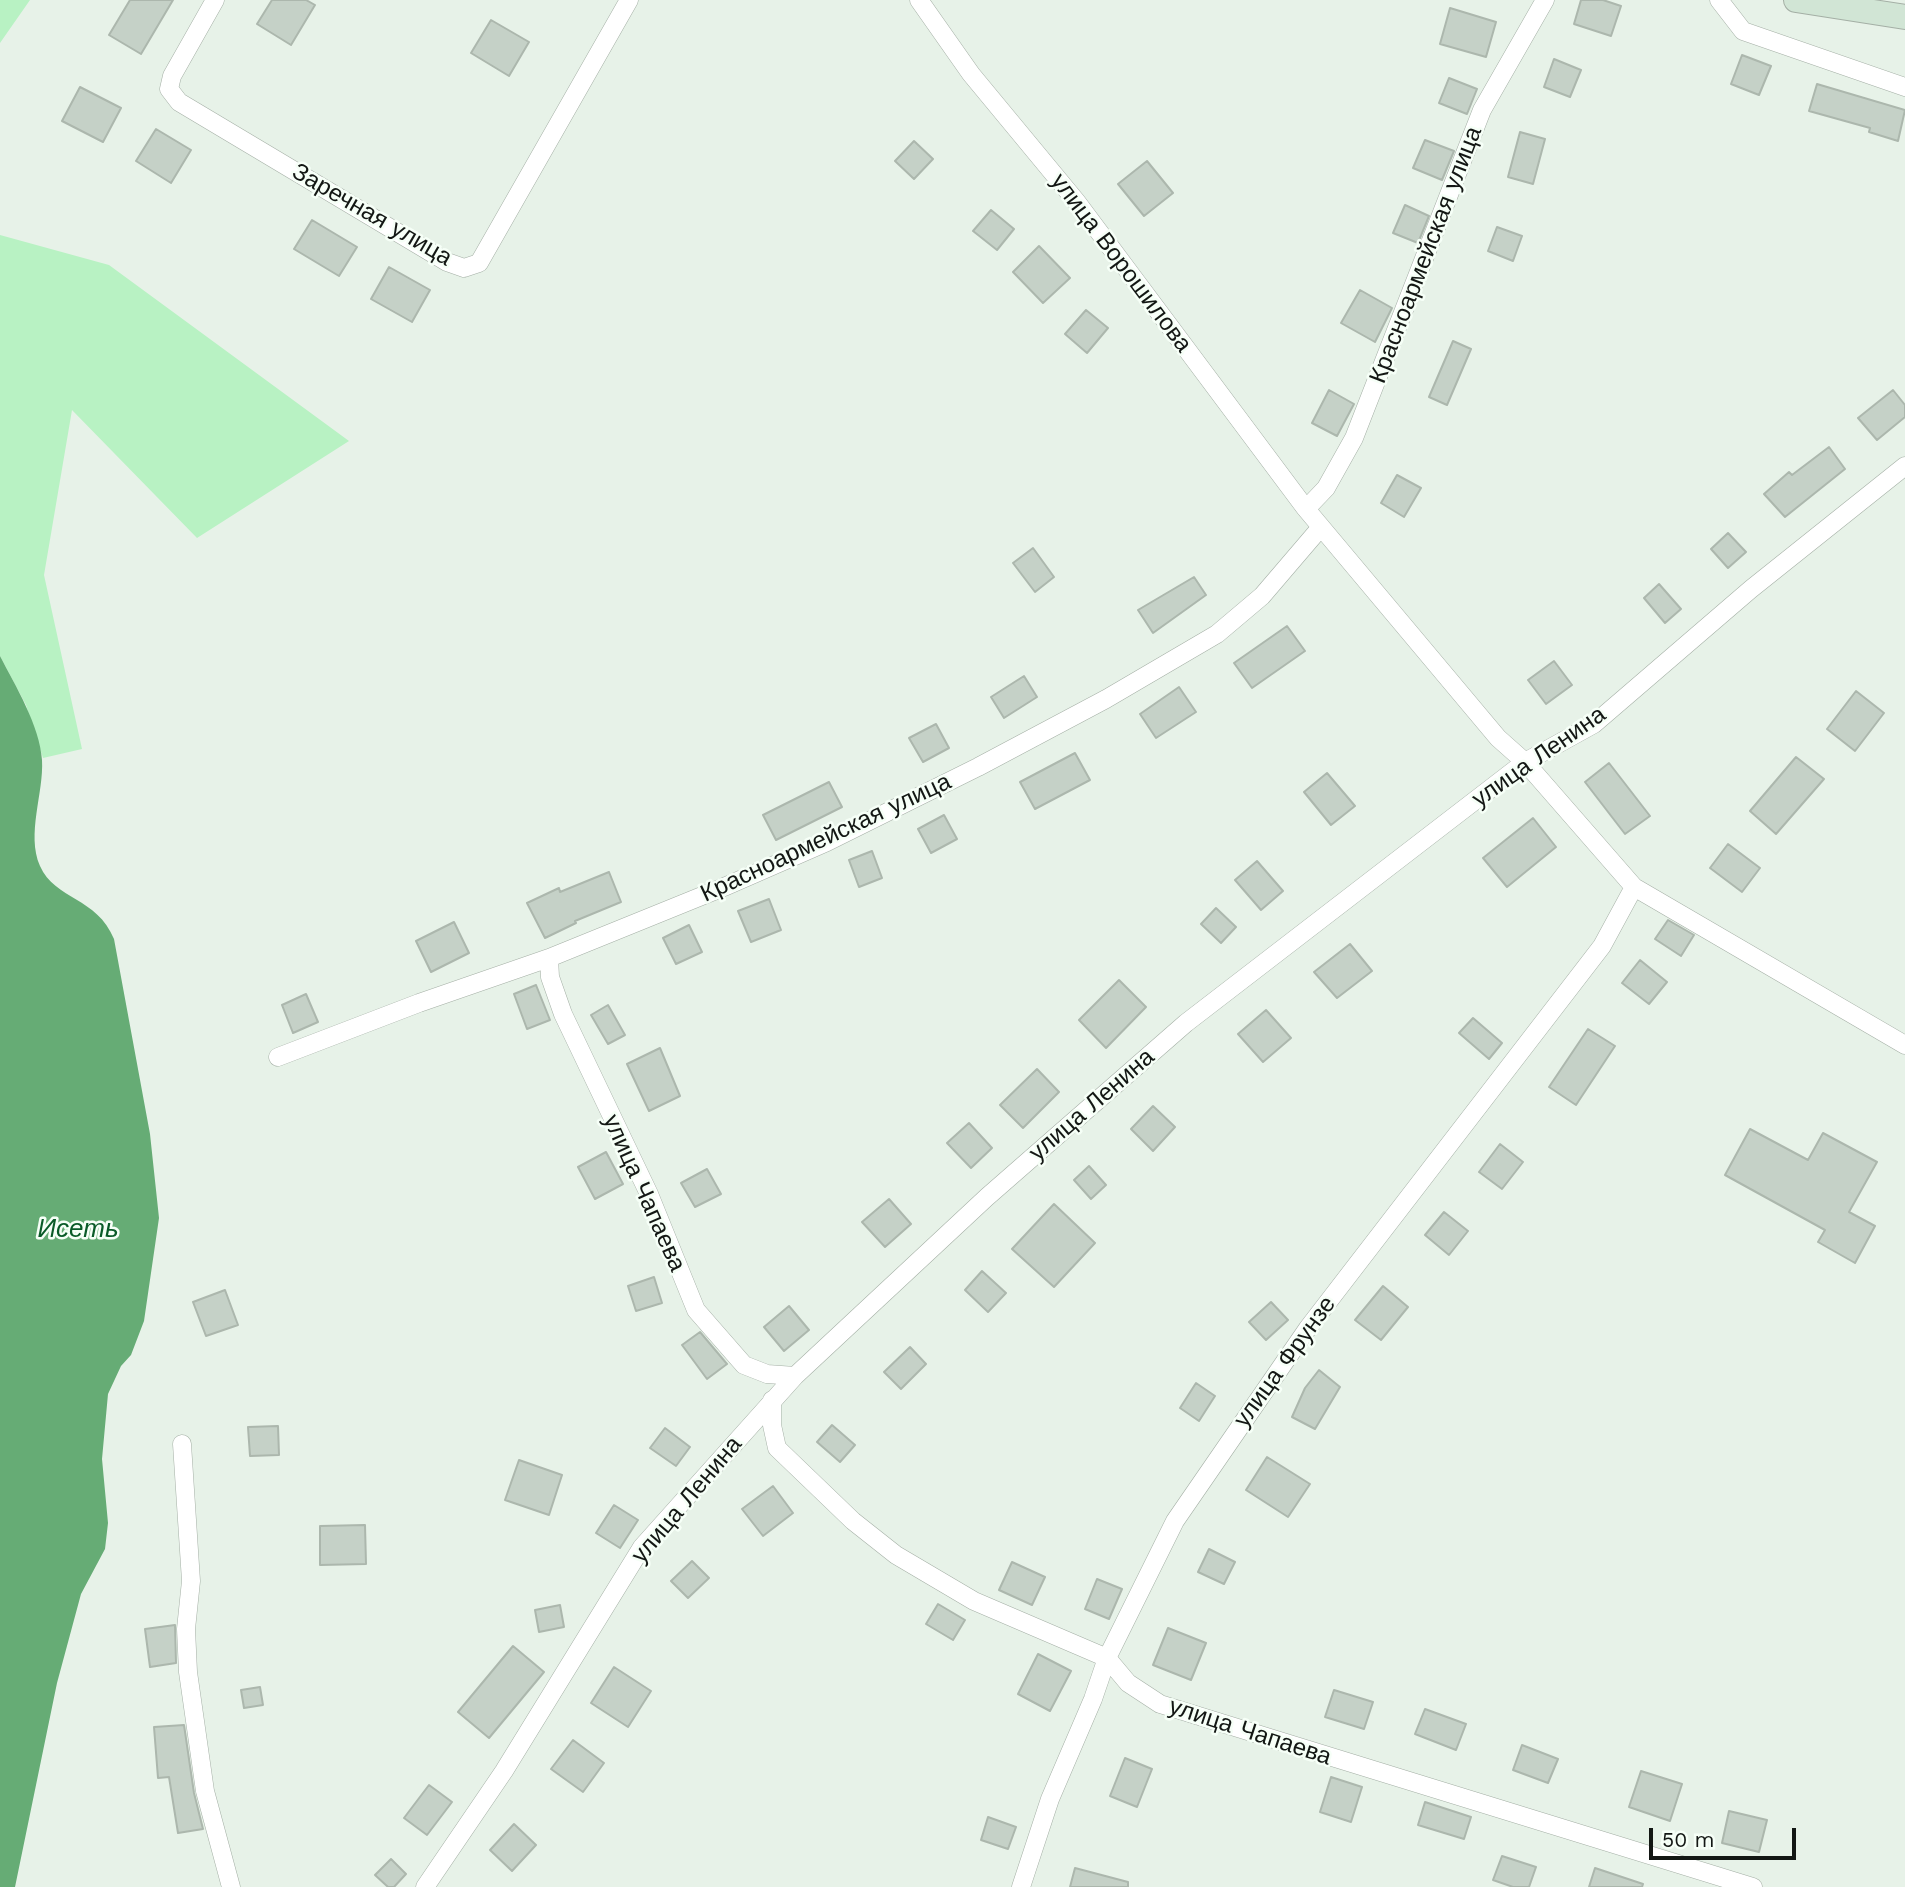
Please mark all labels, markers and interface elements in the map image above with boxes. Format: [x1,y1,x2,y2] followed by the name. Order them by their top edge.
[1364,123,1488,387] street label: Красноармейская улица
[287,158,457,272] street label: Заречная улица
[1044,168,1198,358] street label: улица Ворошилова
[1467,700,1611,814] street label: улица Ленина
[696,767,956,909] street label: Красноармейская улица
[1023,1043,1161,1167] street label: улица Ленина
[596,1110,692,1276] street label: улица Чапаева
[37,1213,119,1245] water label: Исеть
[1228,1291,1342,1433] street label: улица Фрунзе
[626,1431,748,1569] street label: улица Ленина
[1165,1692,1335,1772] street label: улица Чапаева
[1653,1814,1800,1858] scale bar
[1662,1827,1714,1852] text: 50 m

